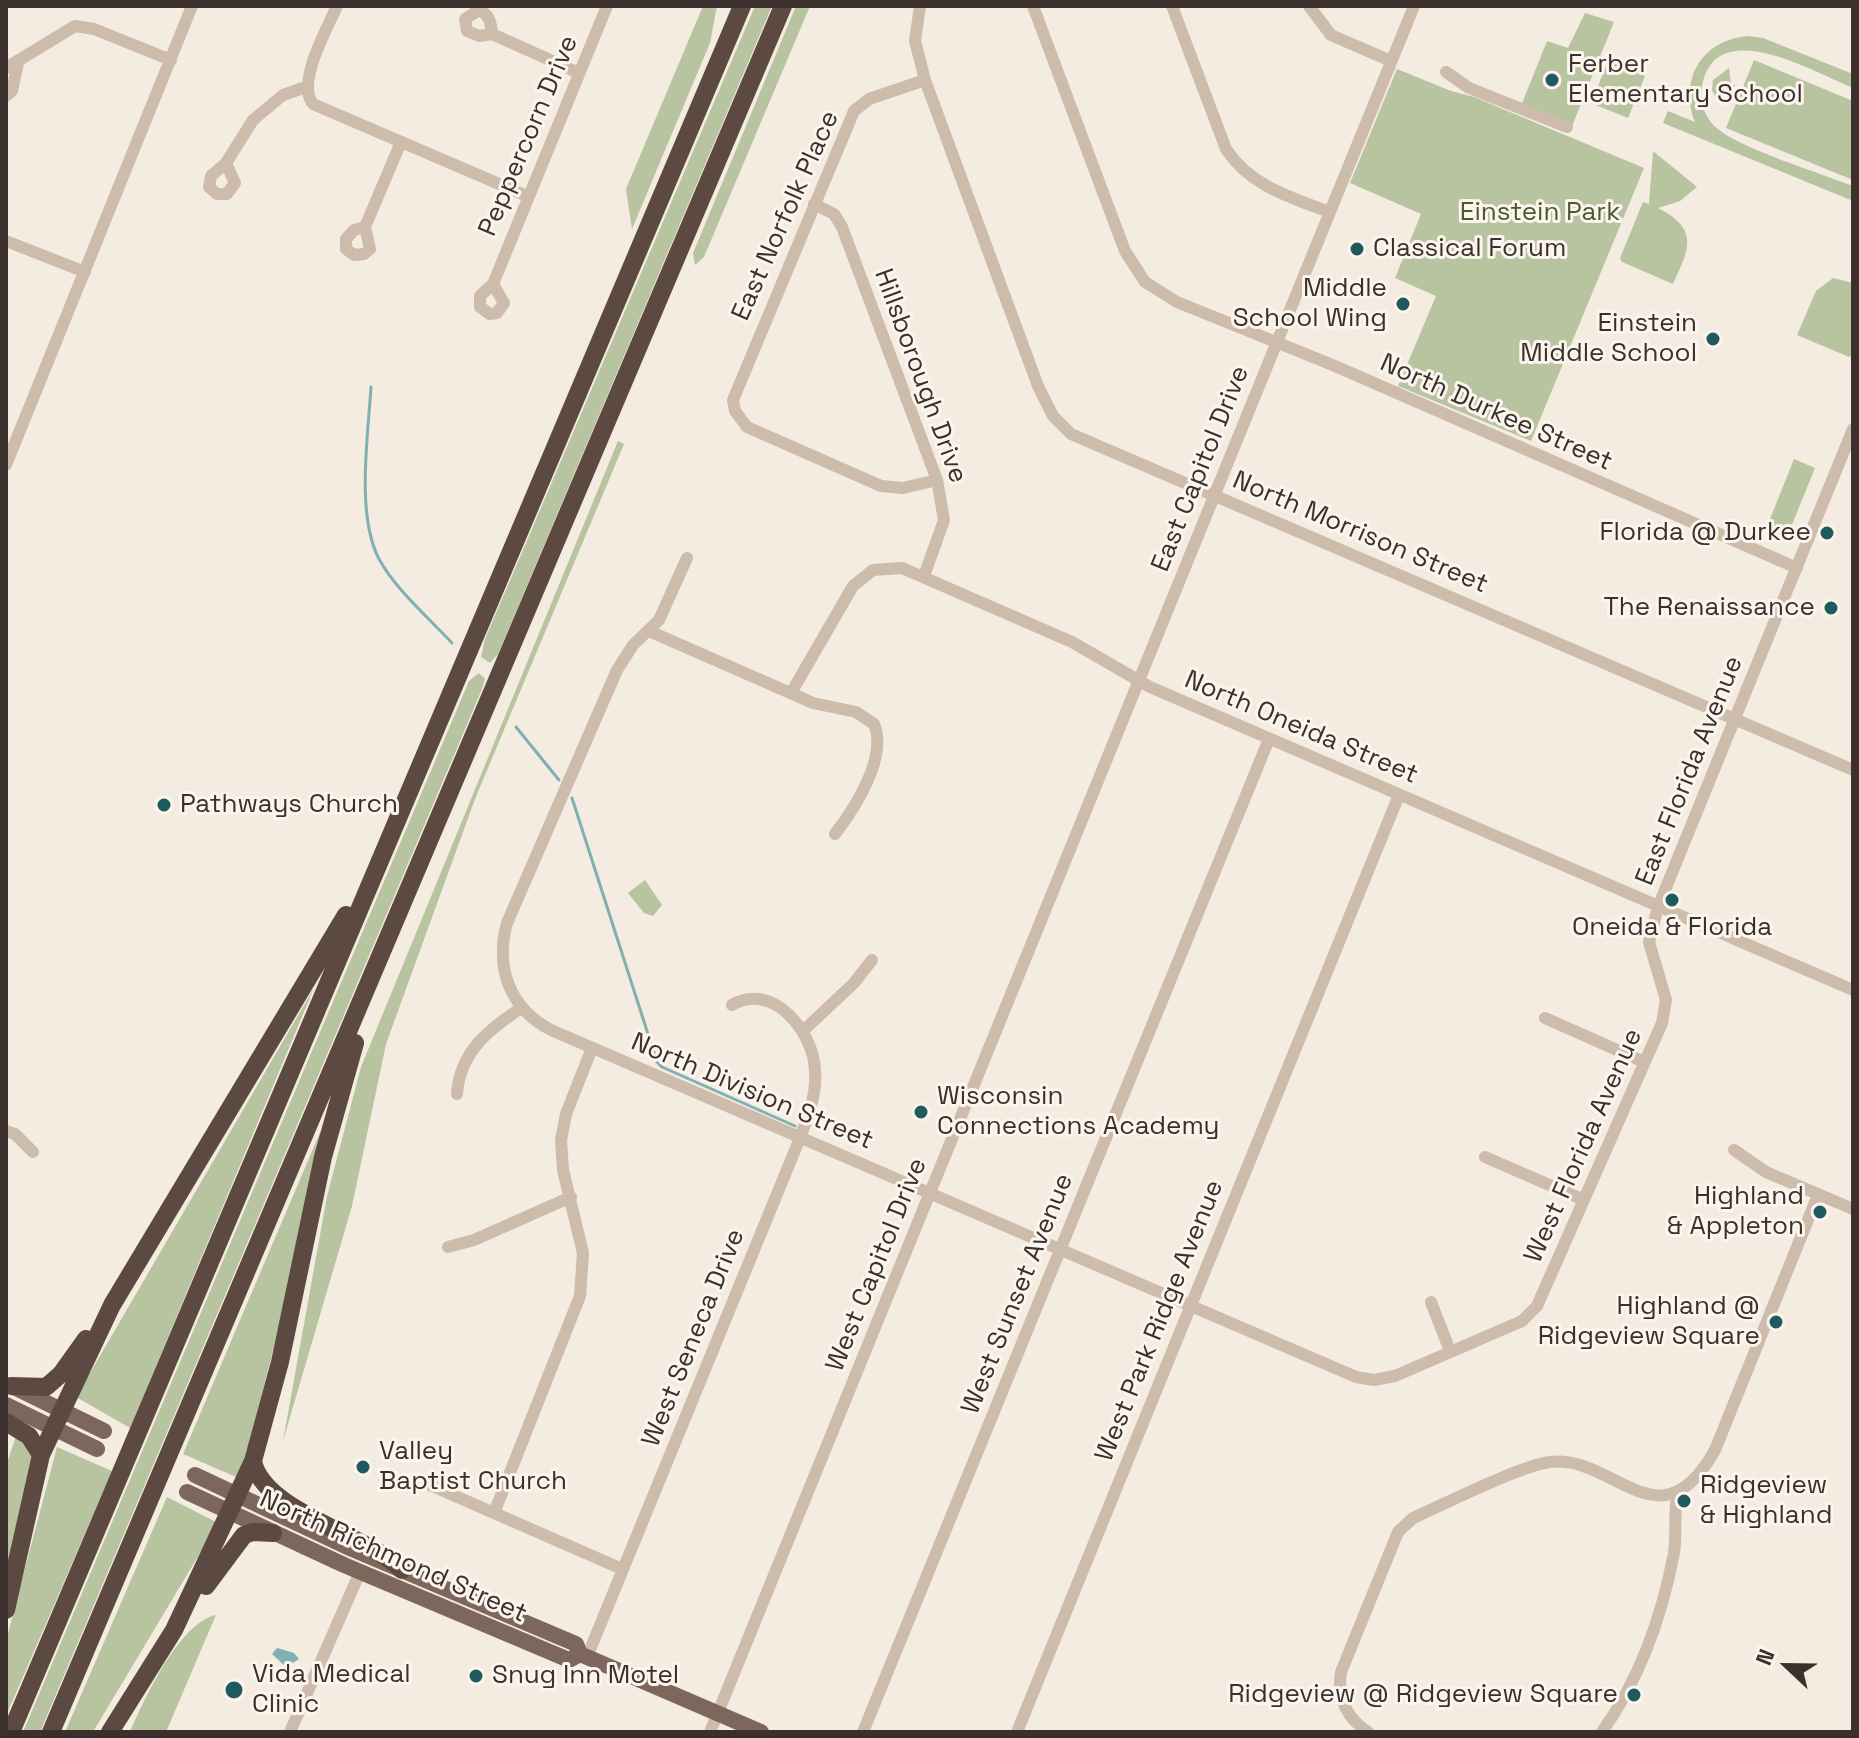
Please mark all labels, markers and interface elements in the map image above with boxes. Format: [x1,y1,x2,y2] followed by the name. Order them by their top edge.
[473,31,585,241] street label: Peppercorn Drive
[1568,49,1803,110] place label: Ferber Elementary School
[1543,71,1561,89] marker: Ferber Elementary School
[726,106,846,326] street label: East Norfolk Place
[1460,197,1620,229] park label: Einstein Park
[1373,233,1566,265] place label: Classical Forum
[1348,240,1366,258] marker: Classical Forum
[867,265,973,487] street label: Hillsborough Drive
[1233,273,1387,334] place label: Middle School Wing
[1394,295,1412,313] marker: Middle School Wing
[1520,308,1697,370] place label: Einstein Middle School
[1704,330,1722,348] marker: Einstein Middle School
[1375,348,1617,478] street label: North Durkee Street
[1145,362,1257,576] street label: East Capitol Drive
[1228,465,1492,601] street label: North Morrison Street
[1600,517,1811,549] place label: Florida @ Durkee
[1818,524,1836,542] marker: Florida @ Durkee
[1604,592,1815,624] place label: The Renaissance
[1822,599,1840,617] marker: The Renaissance
[1630,652,1750,890] street label: East Florida Avenue
[1180,665,1422,791] street label: North Oneida Street
[180,789,398,821] place label: Pathways Church
[155,796,173,814] marker: Pathways Church
[1663,891,1681,909] marker: Oneida & Florida
[1572,912,1772,944] place label: Oneida & Florida
[1518,1024,1650,1268] street label: West Florida Avenue
[626,1027,878,1157] street label: North Division Street
[937,1081,1220,1142] place label: Wisconsin Connections Academy
[912,1103,930,1121] marker: Wisconsin Connections Academy
[820,1154,934,1376] street label: West Capitol Drive
[955,1169,1081,1419] street label: West Sunset Avenue
[1089,1176,1231,1466] street label: West Park Ridge Avenue
[1667,1181,1804,1242] place label: Highland & Appleton
[1811,1203,1829,1221] marker: Highland & Appleton
[636,1225,752,1451] street label: West Seneca Drive
[1538,1291,1760,1352] place label: Highland @ Ridgeview Square
[1767,1313,1785,1331] marker: Highland @ Ridgeview Square
[379,1436,567,1498] place label: Valley Baptist Church
[354,1458,372,1476] marker: Valley Baptist Church
[1700,1470,1832,1532] place label: Ridgeview & Highland
[255,1484,531,1630] street label: North Richmond Street
[1675,1492,1693,1510] marker: Ridgeview & Highland
[1747,1626,1827,1706] north arrow
[1749,1645,1780,1669] text: N
[252,1659,411,1720] place label: Vida Medical Clinic
[492,1660,679,1692] place label: Snug Inn Motel
[467,1667,485,1685] marker: Snug Inn Motel
[223,1679,245,1701] marker: Vida Medical Clinic
[1228,1679,1618,1711] place label: Ridgeview @ Ridgeview Square
[1625,1686,1643,1704] marker: Ridgeview @ Ridgeview Square

